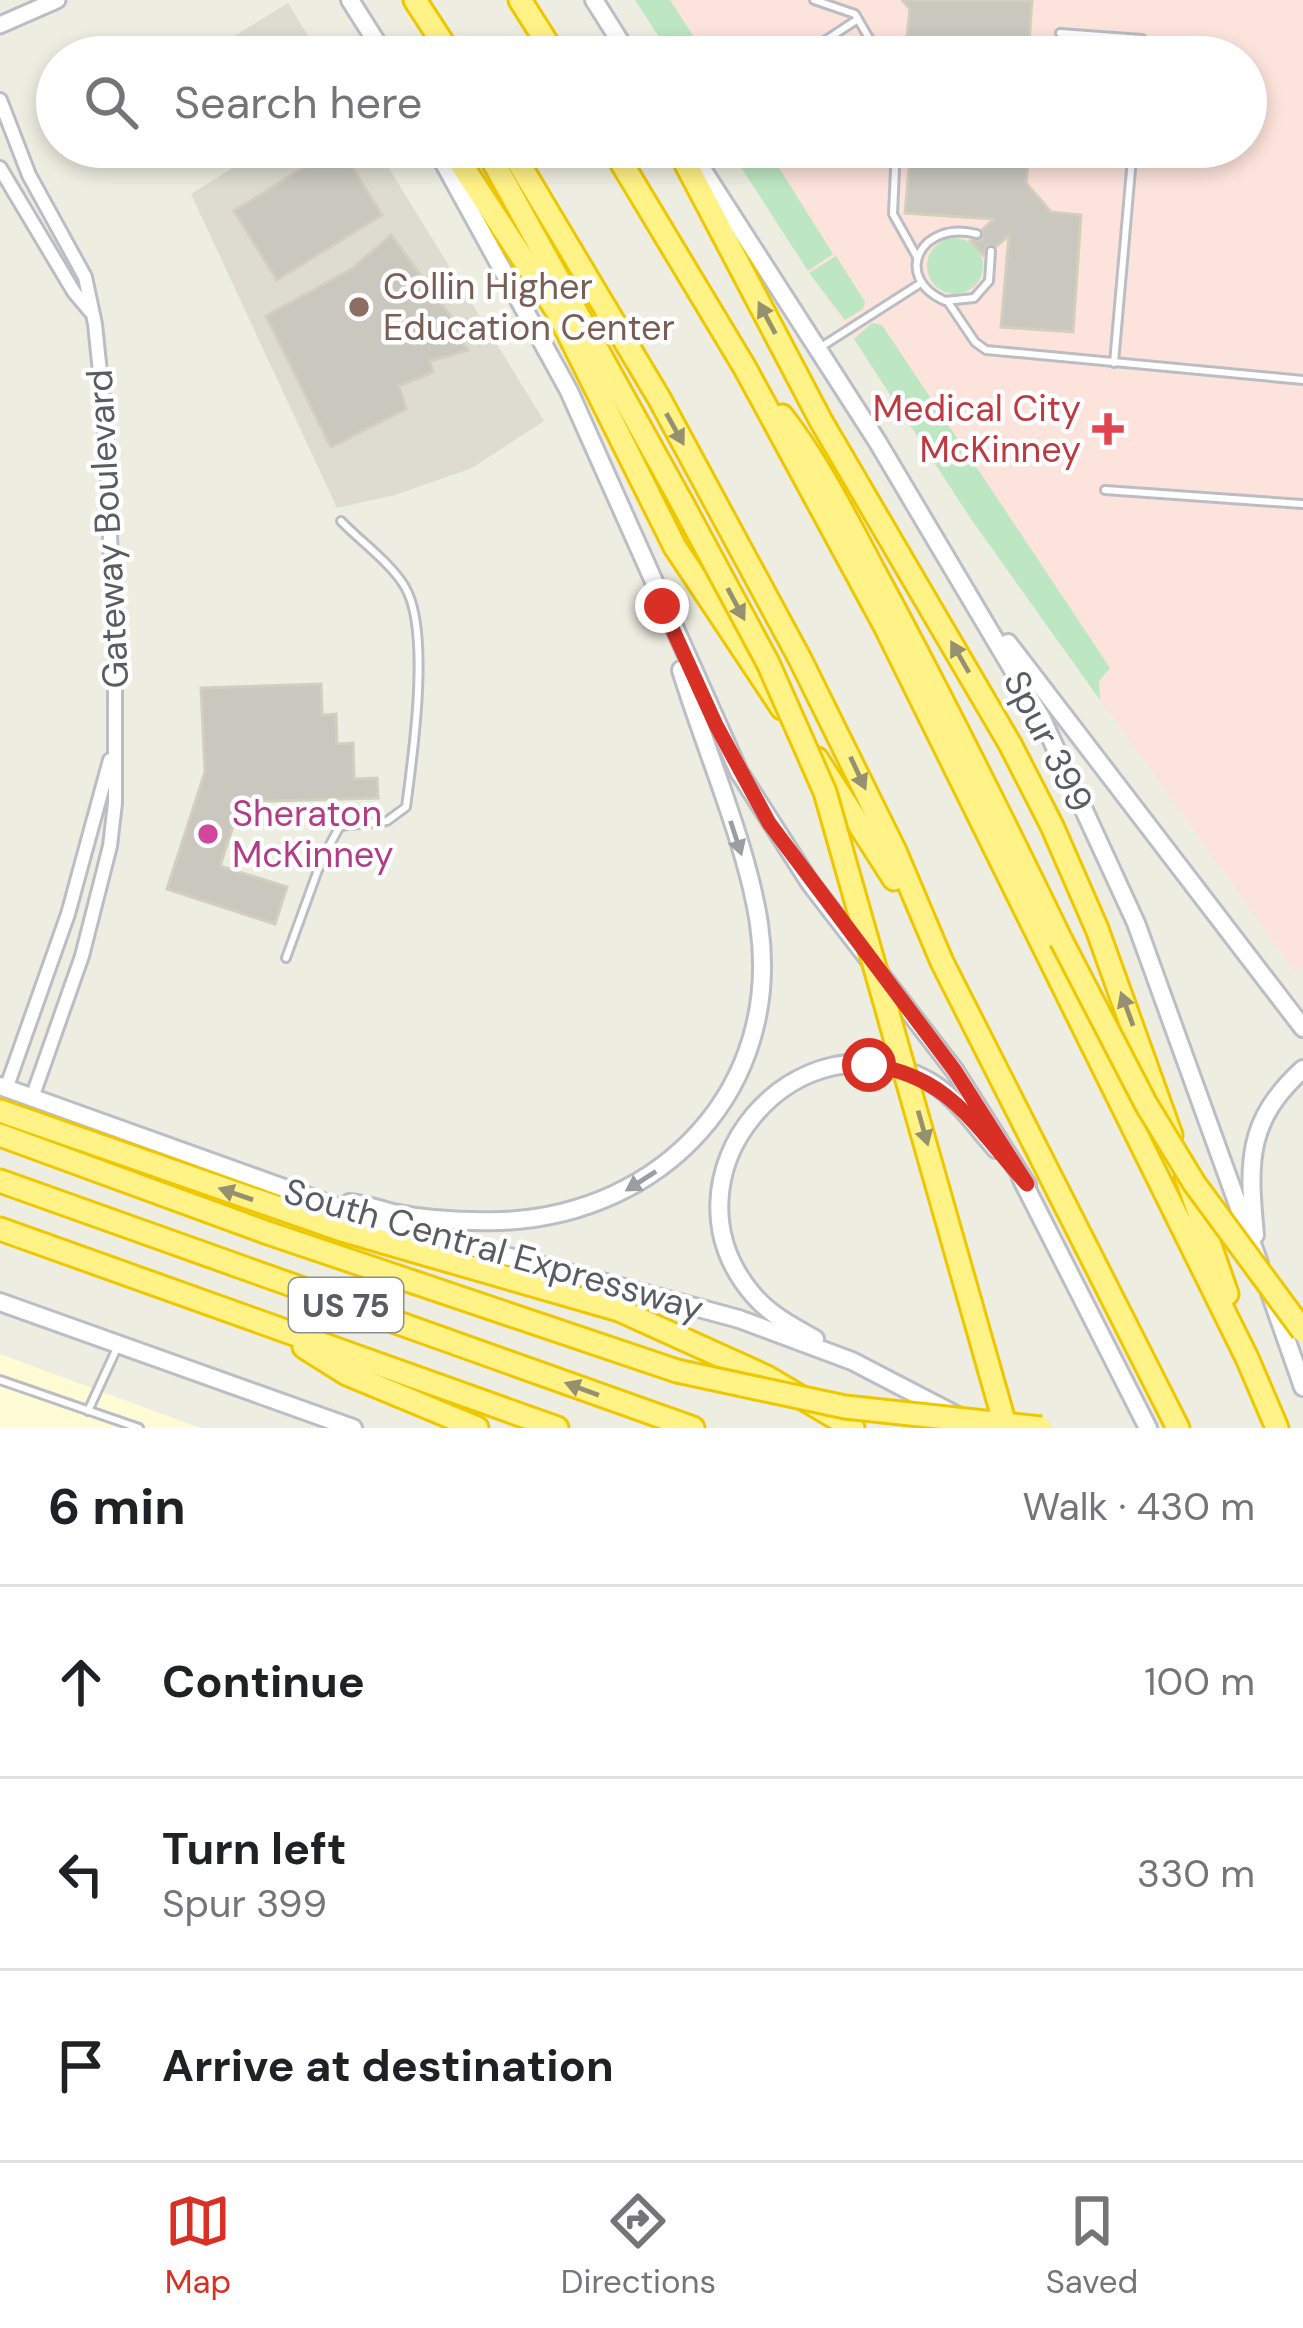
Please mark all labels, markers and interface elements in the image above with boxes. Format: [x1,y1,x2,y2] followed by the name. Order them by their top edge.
[36,36,1267,168] search box
[78,69,144,135] icon: search
[174,73,422,132] text: Search here
[383,263,675,351] place label: Collin Higher Education Center
[346,294,372,320] marker: Collin Higher Education Center
[757,301,778,336] one-way arrow
[76,368,139,690] street label: Gateway Boulevard
[873,385,1081,473] place label: Medical City McKinney
[664,412,685,445] one-way arrow
[1092,413,1124,445] marker: Medical City McKinney
[635,579,689,633] route end
[726,587,746,622] one-way arrow
[951,640,972,673] one-way arrow
[993,663,1104,820] street label: Spur 399
[848,756,868,791] one-way arrow
[232,790,394,878] place label: Sheraton McKinney
[727,820,746,857] one-way arrow
[195,821,221,847] marker: Sheraton McKinney
[1117,990,1135,1026] one-way arrow
[842,1038,896,1092] route start
[915,1110,933,1147] one-way arrow
[279,1167,709,1332] street label: South Central Expressway
[625,1169,658,1191] one-way arrow
[217,1184,253,1202] one-way arrow
[289,1278,403,1332] road number: US 75
[564,1379,600,1397] one-way arrow
[48,1473,186,1540] text: 6 min
[1023,1481,1255,1532] text: Walk · 430 m
[48,1649,114,1715] icon: ahead
[162,1652,365,1711] text: Continue
[1144,1656,1255,1707] text: 100 m
[162,1819,346,1878] text: Turn left
[48,1841,114,1907] icon: left
[1137,1848,1255,1899] text: 330 m
[162,1878,327,1929] text: Spur 399
[48,2033,114,2099] icon: arrive
[162,2036,614,2095] text: Arrive at destination
[165,2188,231,2303] tab: Map
[561,2188,716,2303] tab: Directions
[1046,2188,1138,2303] tab: Saved

